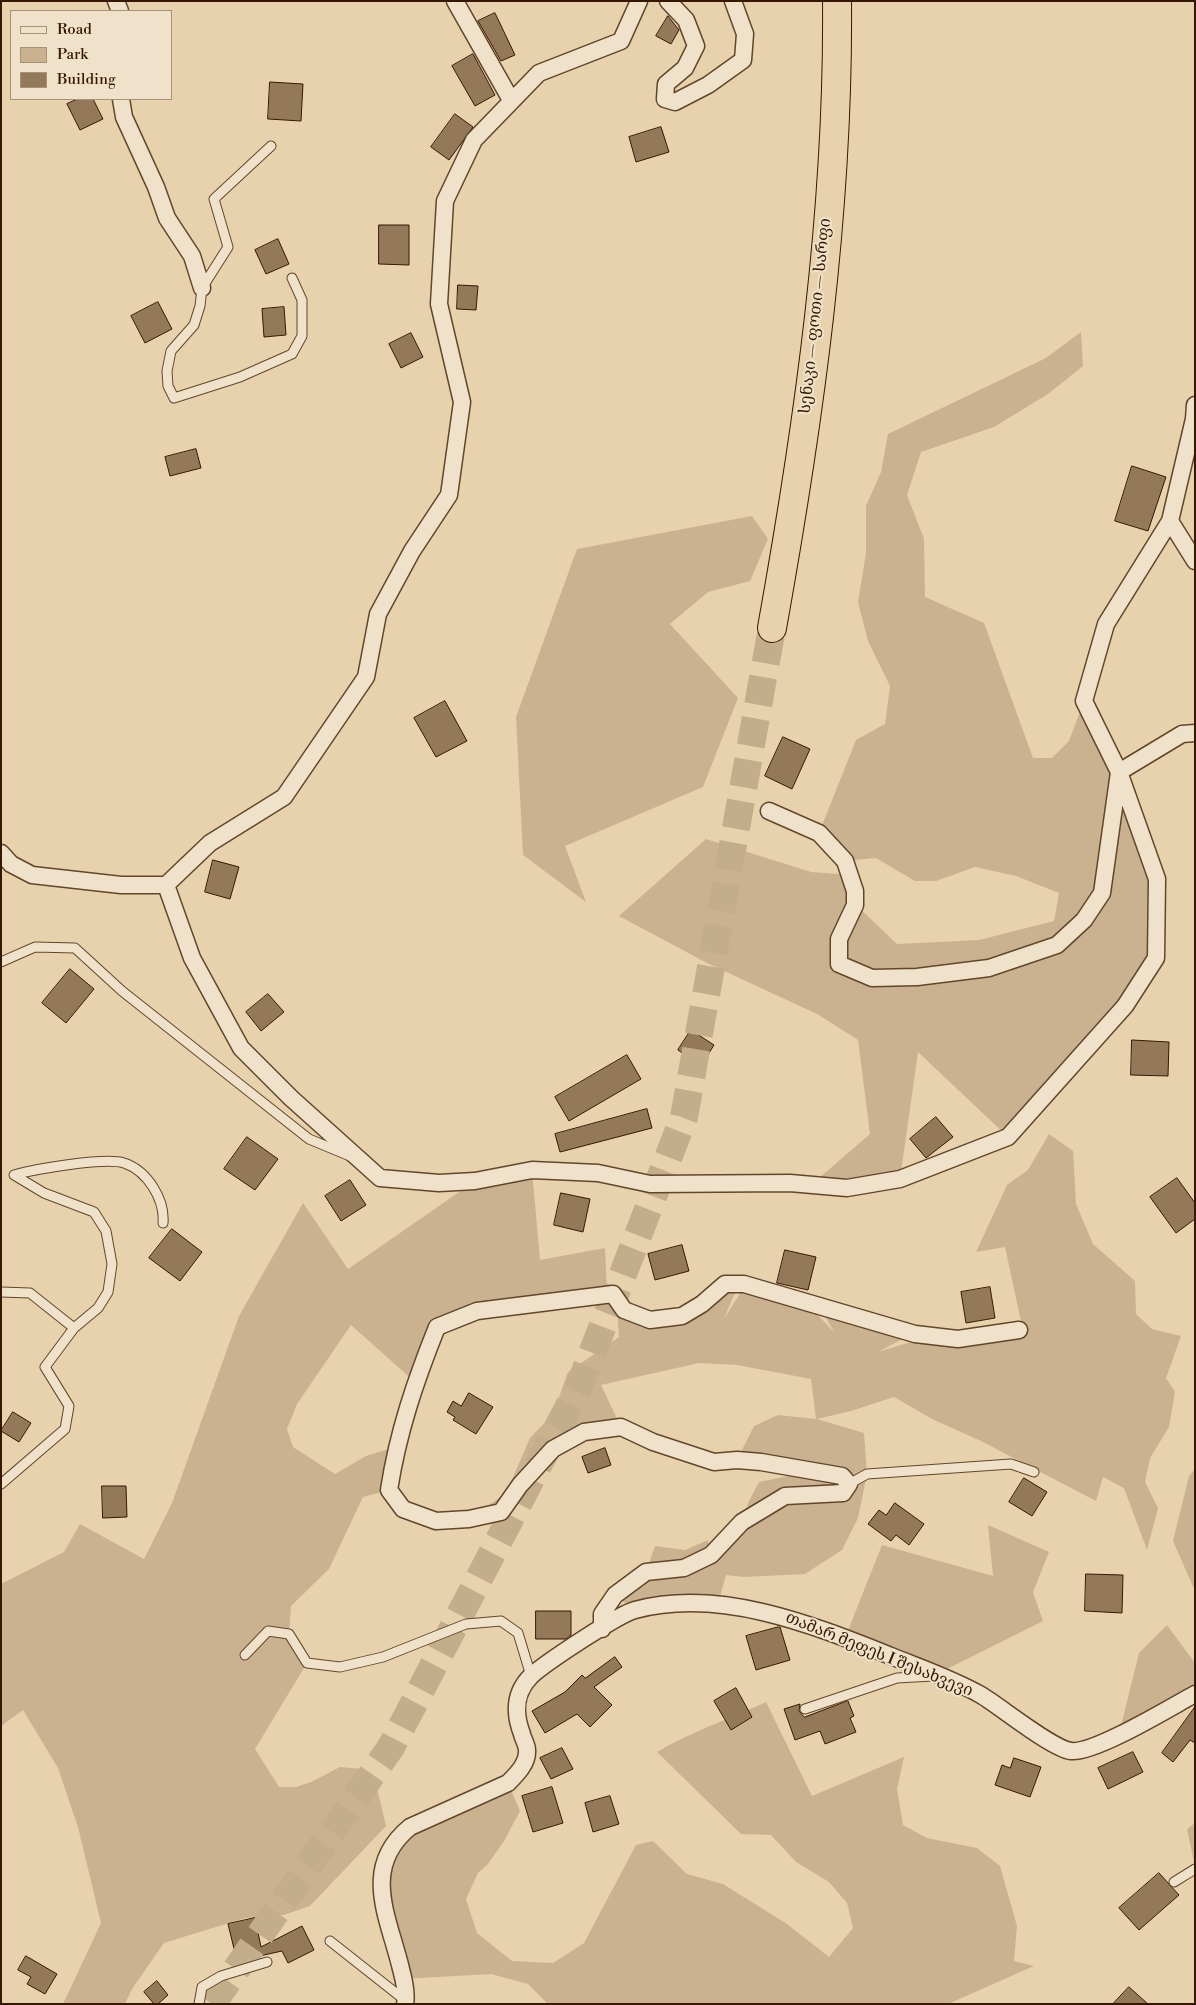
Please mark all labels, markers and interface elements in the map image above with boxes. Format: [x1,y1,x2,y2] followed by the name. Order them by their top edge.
[10,10,172,100] legend
[57,20,92,39] text: Road
[57,45,88,64] text: Park
[57,70,116,89] text: Building
[796,217,836,415] street label: სენაკი — ფოთი — სარფი
[783,1609,975,1701] street label: თამარ მეფეს I შესახვევი

